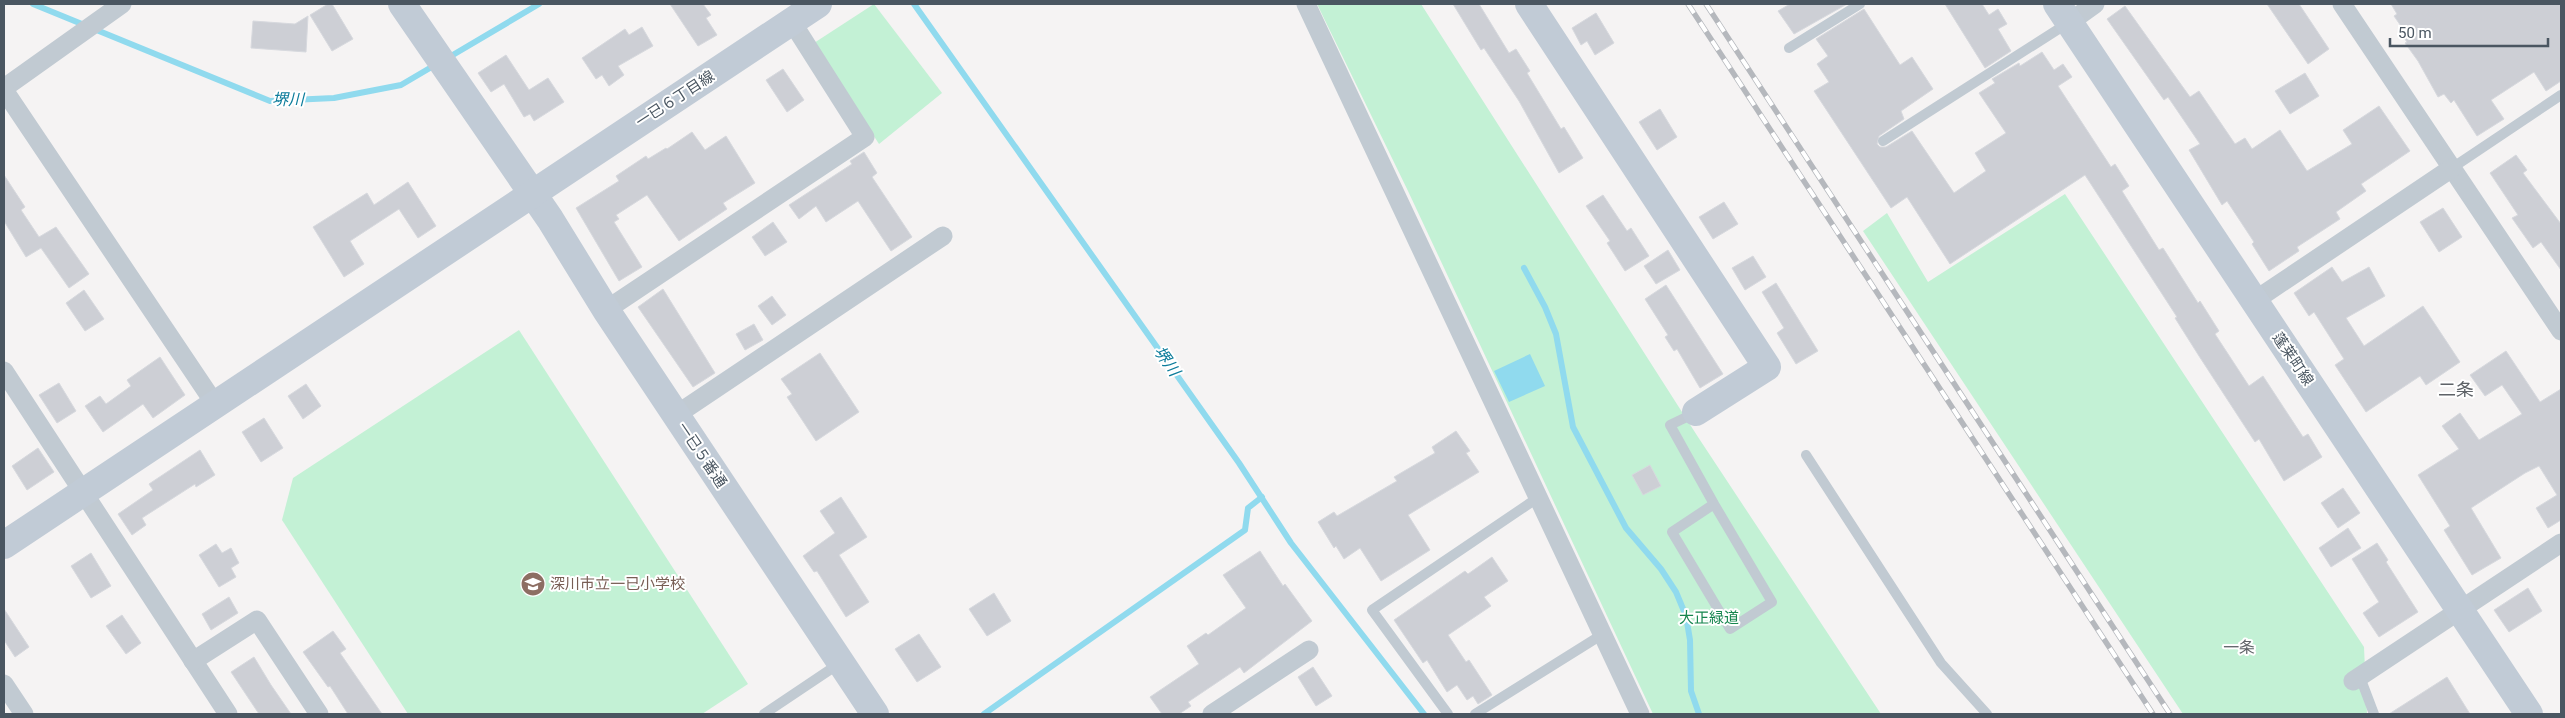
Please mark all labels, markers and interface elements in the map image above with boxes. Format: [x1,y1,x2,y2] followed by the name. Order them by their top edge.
[2390,15,2548,47] scale bar
[2398,24,2432,42] text: 50 m
[632,67,718,131] street label: 一已６丁目線
[272,90,306,109] water label: 堺川
[2269,329,2317,389] street label: 蓬莱町線
[1150,342,1185,381] water label: 堺川
[2438,379,2474,400] district label: 二条
[674,419,730,491] street label: 一已５番通
[520,571,546,597] school or university icon: 深川市立一已小学校
[550,575,685,593] place label: 深川市立一已小学校
[1679,609,1739,627] park label: 大正緑道
[2223,638,2255,657] district label: 一条

